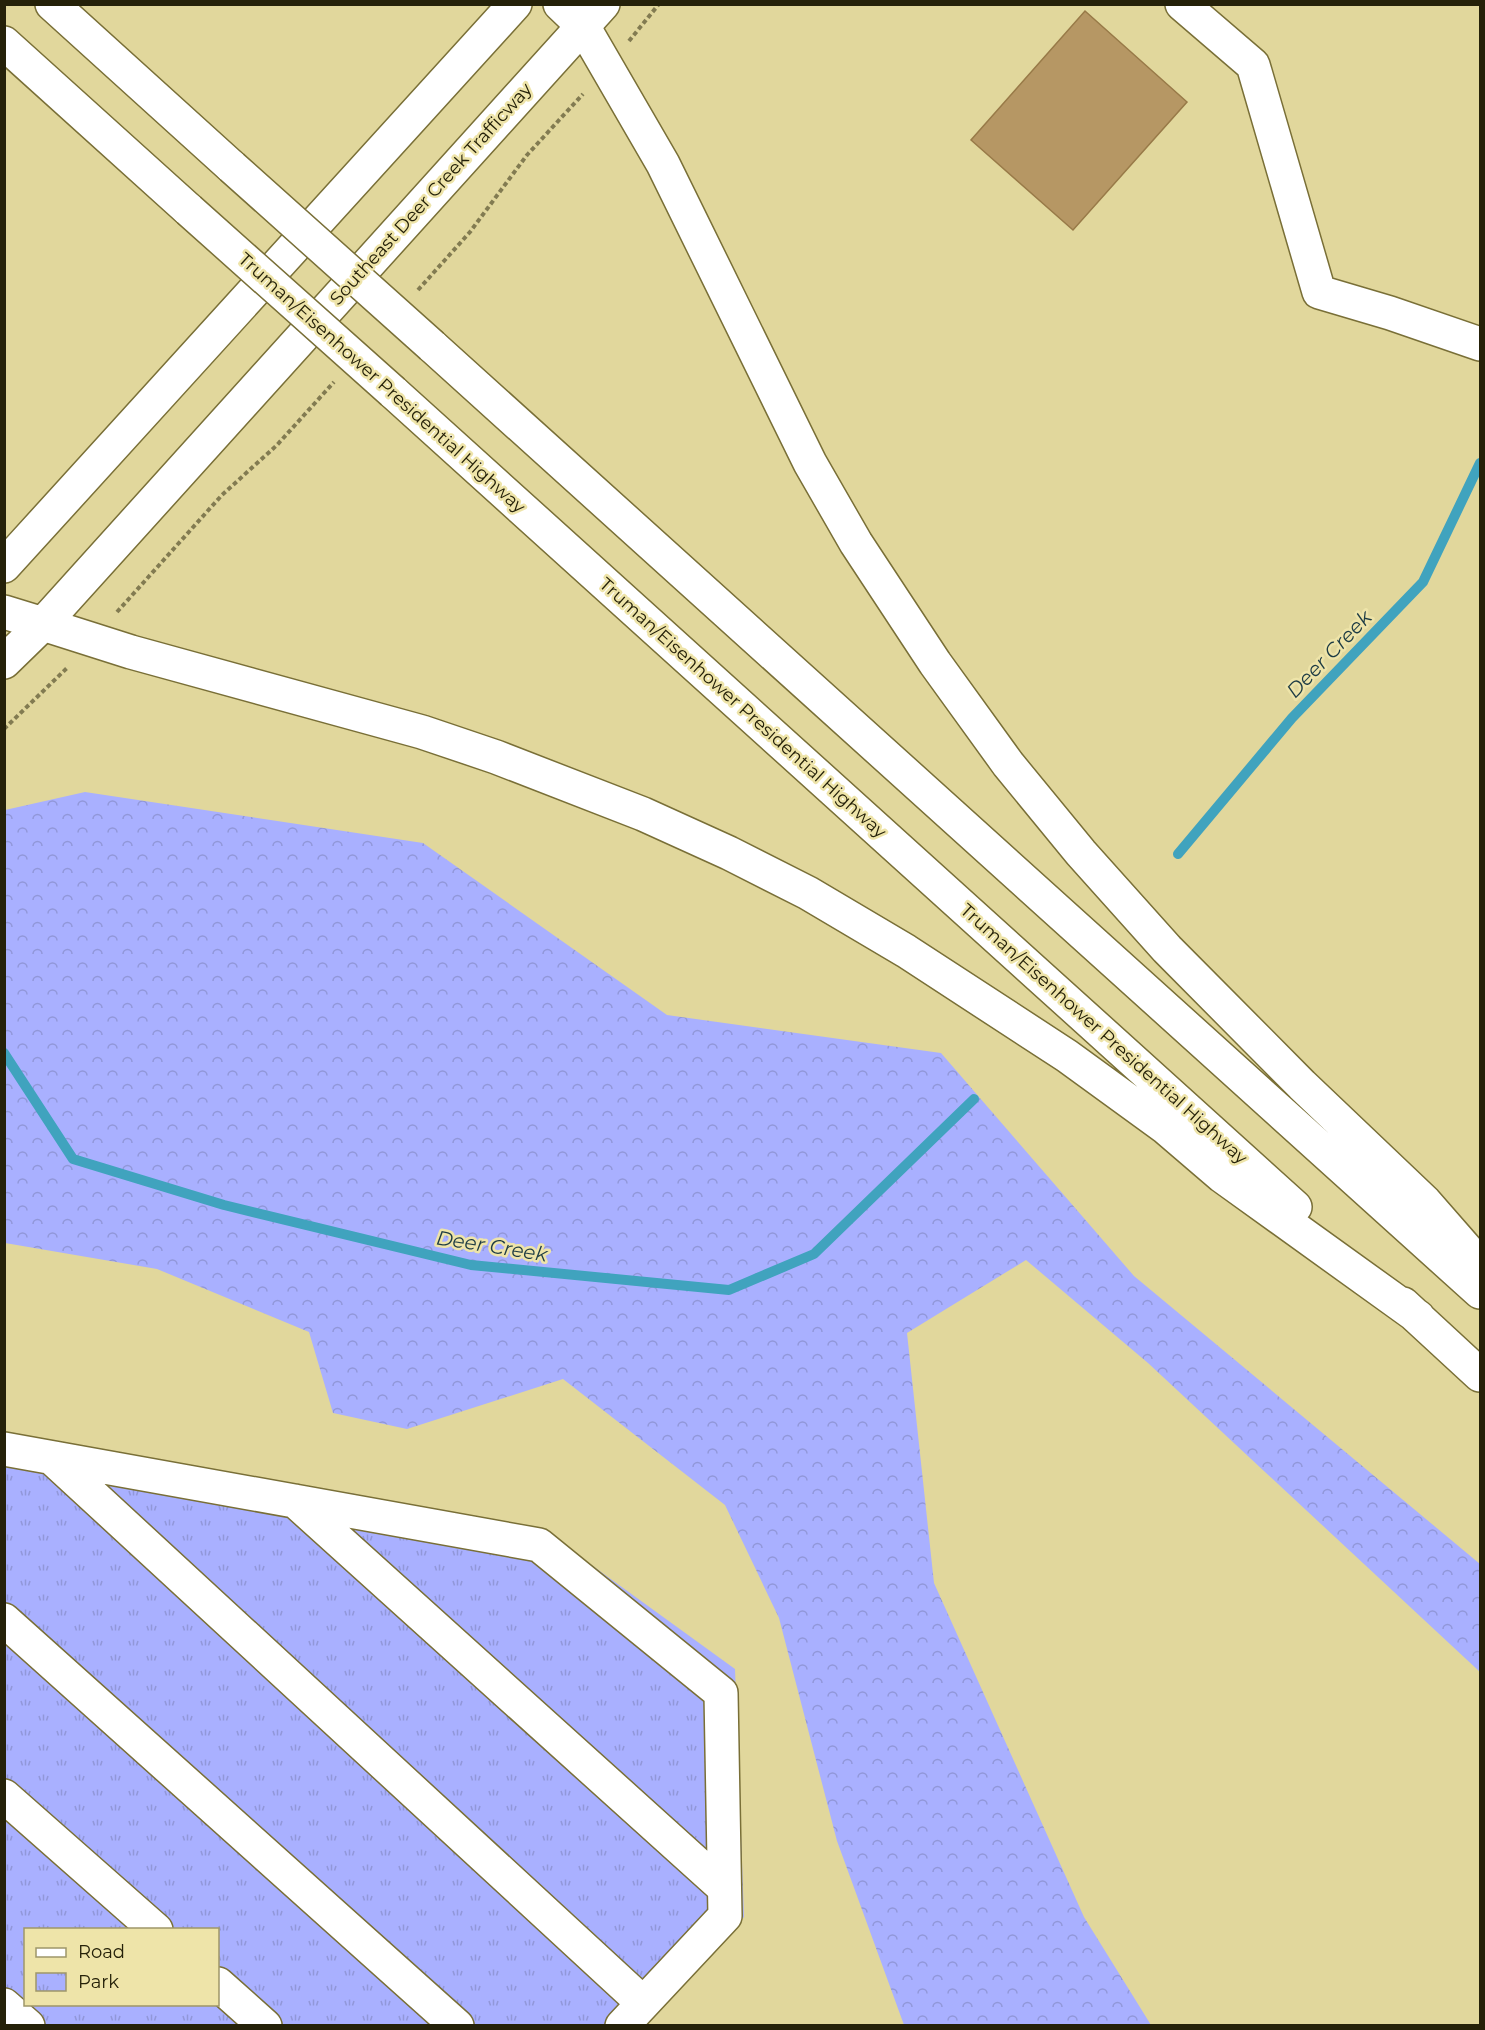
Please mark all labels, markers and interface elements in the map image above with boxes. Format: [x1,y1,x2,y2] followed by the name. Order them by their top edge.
[325,78,537,310] street label: Southeast Deer Creek Trafficway
[234,248,530,518] street label: Truman/Eisenhower Presidential Highway
[595,573,891,843] street label: Truman/Eisenhower Presidential Highway
[1281,605,1377,703] water label: Deer Creek
[956,899,1252,1169] street label: Truman/Eisenhower Presidential Highway
[435,1225,550,1267] water label: Deer Creek
[24,1928,219,2006] legend
[78,1941,125,1963] text: Road
[78,1971,119,1993] text: Park

